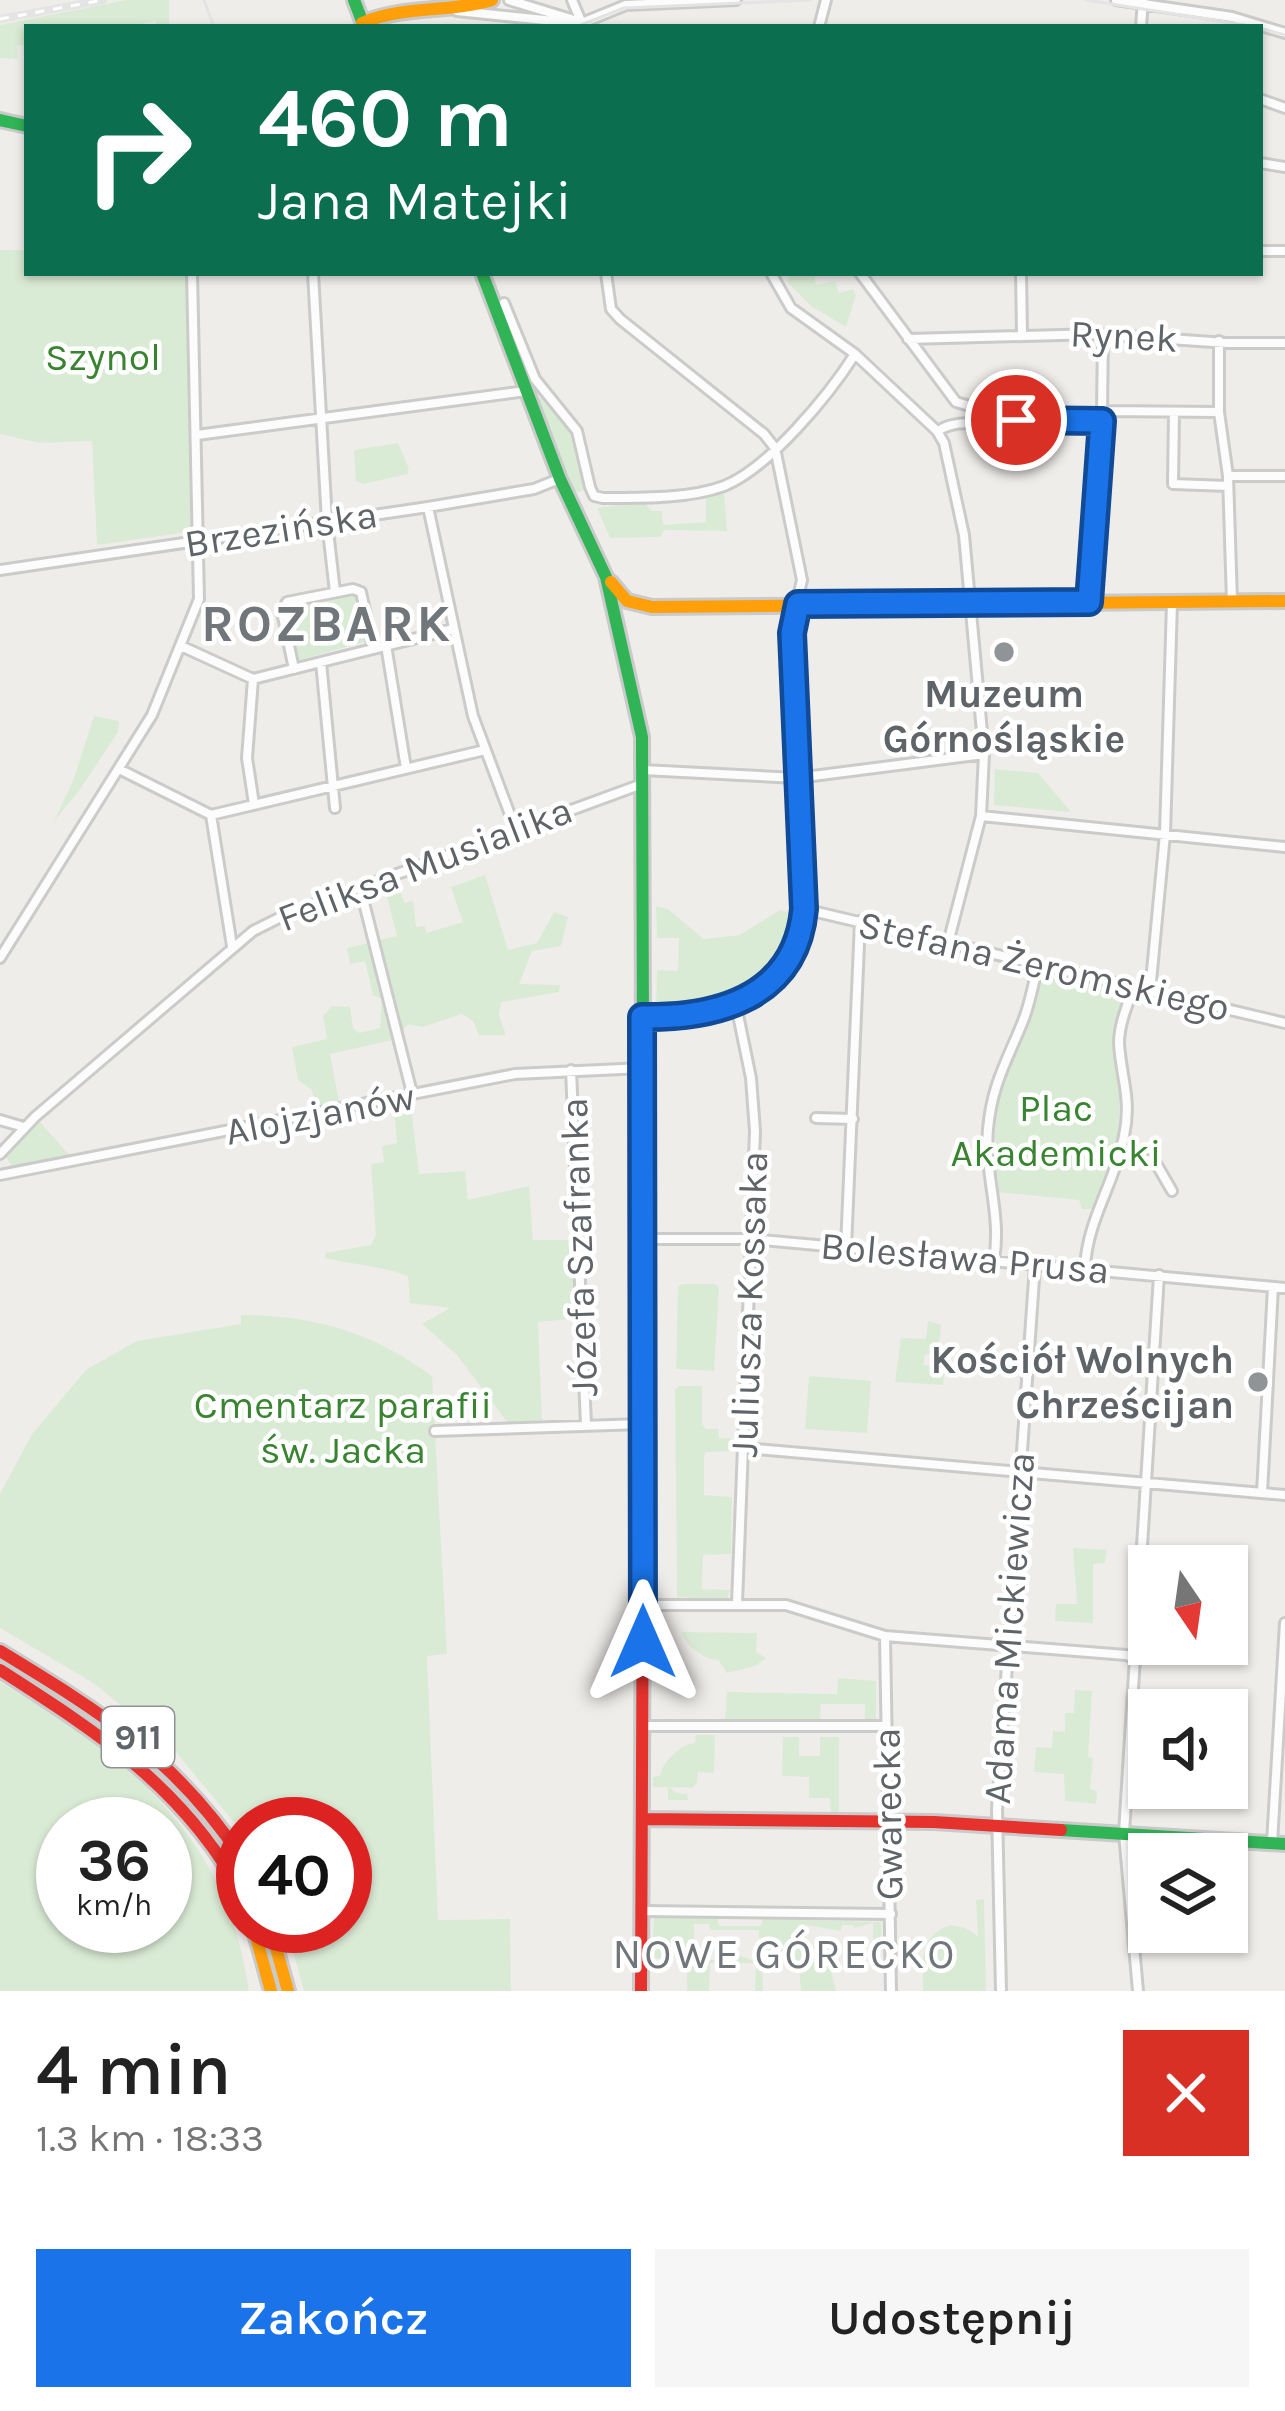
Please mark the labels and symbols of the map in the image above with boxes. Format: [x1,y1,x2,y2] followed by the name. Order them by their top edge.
[1069,310,1179,362] street label: Rynek
[45,334,161,380] park label: Szynol
[965,369,1067,471] pin
[181,491,381,567] street label: Brzezińska
[201,594,453,654] district label: ROZBARK
[991,639,1017,665] marker: Muzeum Górnośląskie
[883,671,1125,762] place label: Muzeum Górnośląskie
[271,787,579,941] street label: Feliksa Musialika
[854,901,1234,1031] street label: Stefana Żeromskiego
[221,1073,419,1155] street label: Alojzjanów
[951,1085,1161,1176] park label: Plac Akademicki
[551,1097,607,1397] street label: Józefa Szafranka
[721,1150,777,1458] street label: Juliusza Kossaka
[819,1222,1111,1294] street label: Bolesława Prusa
[930,1337,1234,1428] place label: Kościół Wolnych Chrześcijan
[1245,1369,1271,1395] marker: Kościół Wolnych Chrześcijan
[194,1382,492,1473] park label: Cmentarz parafii św. Jacka
[974,1451,1044,1805] street label: Adama Mickiewicza
[1128,1545,1248,1665] north arrow
[580,1579,706,1705] position arrow
[102,1707,174,1767] road number: 911
[863,1727,913,1901] street label: Gwarecka
[216,1797,372,1953] speed limit sign: 40
[613,1929,957,1979] district label: NOWE GÓRECKO

